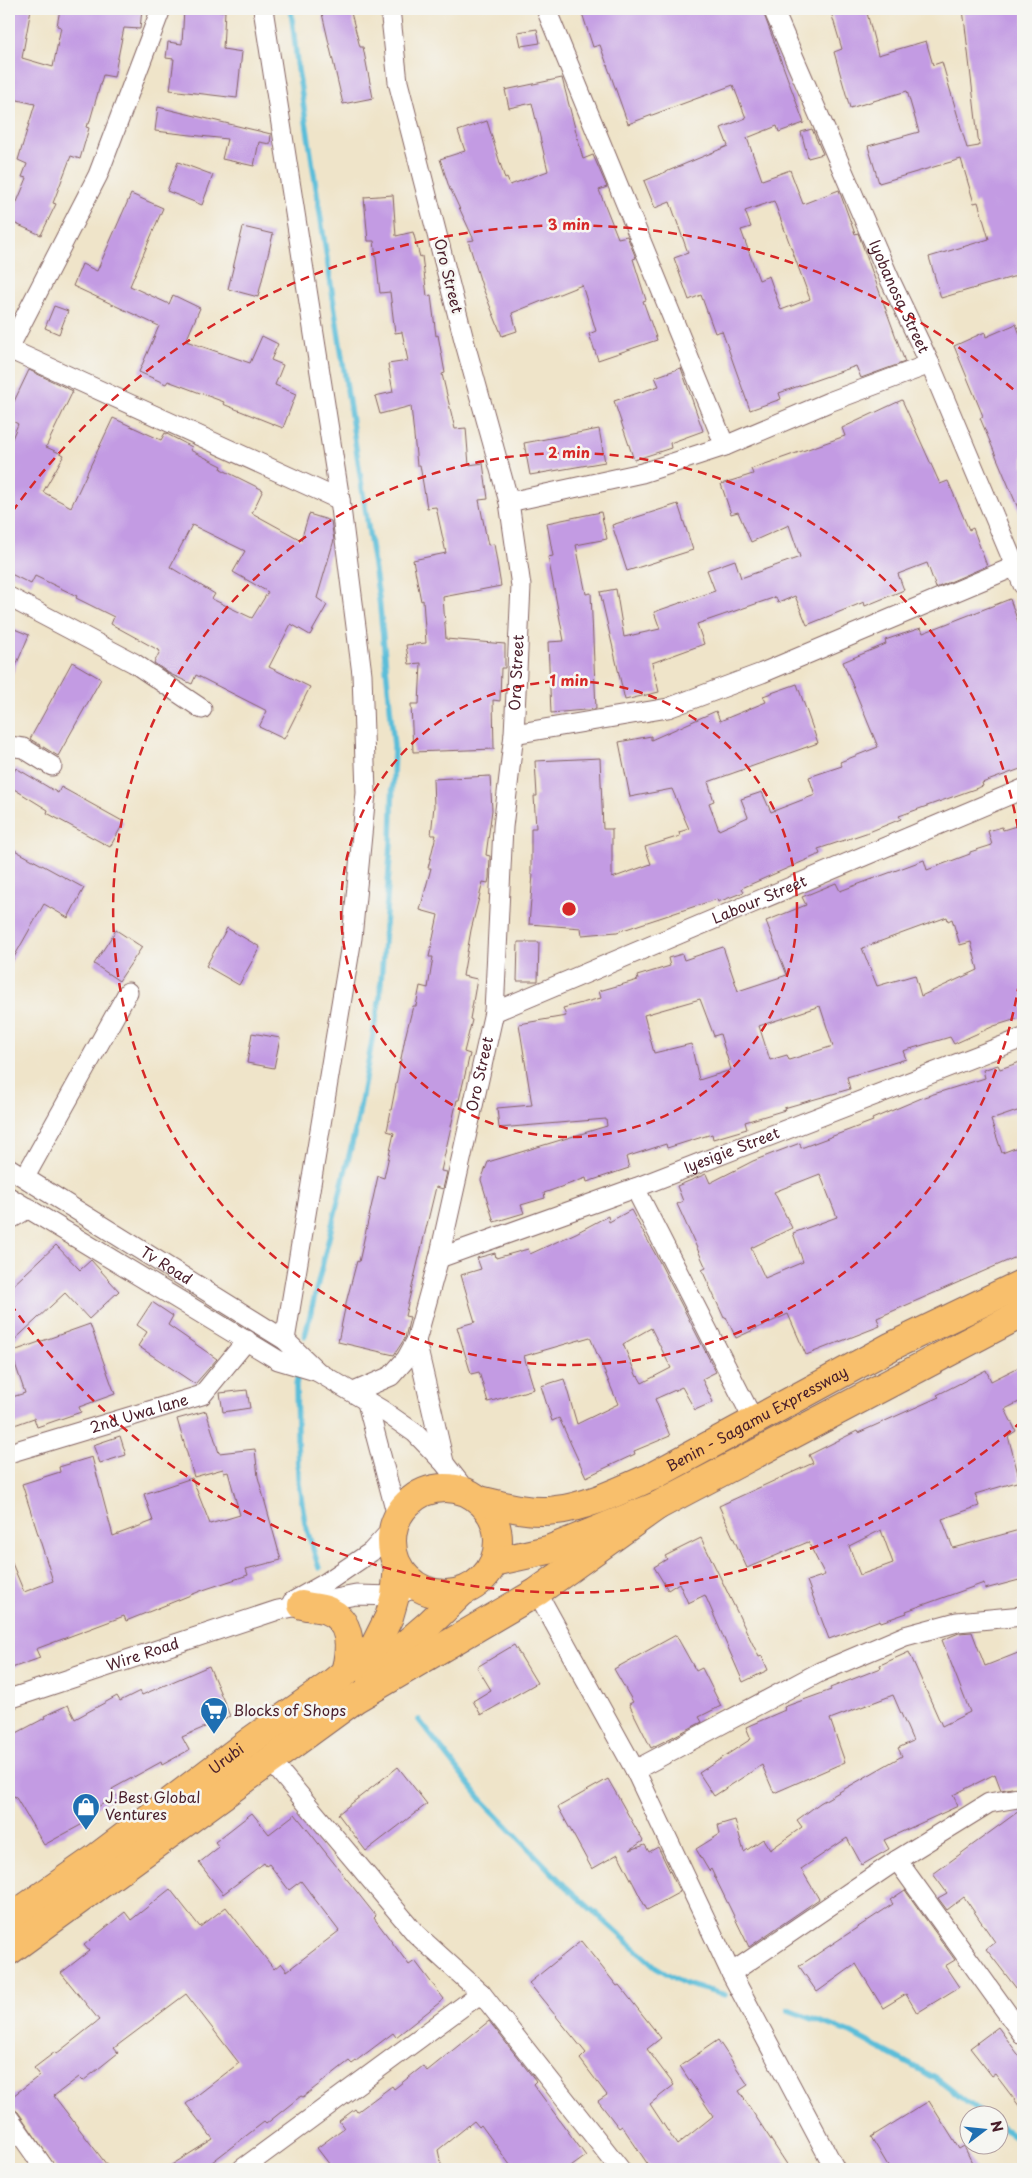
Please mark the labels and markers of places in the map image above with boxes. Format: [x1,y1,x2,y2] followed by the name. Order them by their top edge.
[560,900,578,918] centre of rings
[199,1696,229,1735] supermarket icon: Blocks of Shops
[233,1698,346,1721] place label: Blocks of Shops
[105,1785,200,1825] place label: J.Best Global Ventures
[71,1792,101,1831] shop icon: J.Best Global Ventures

